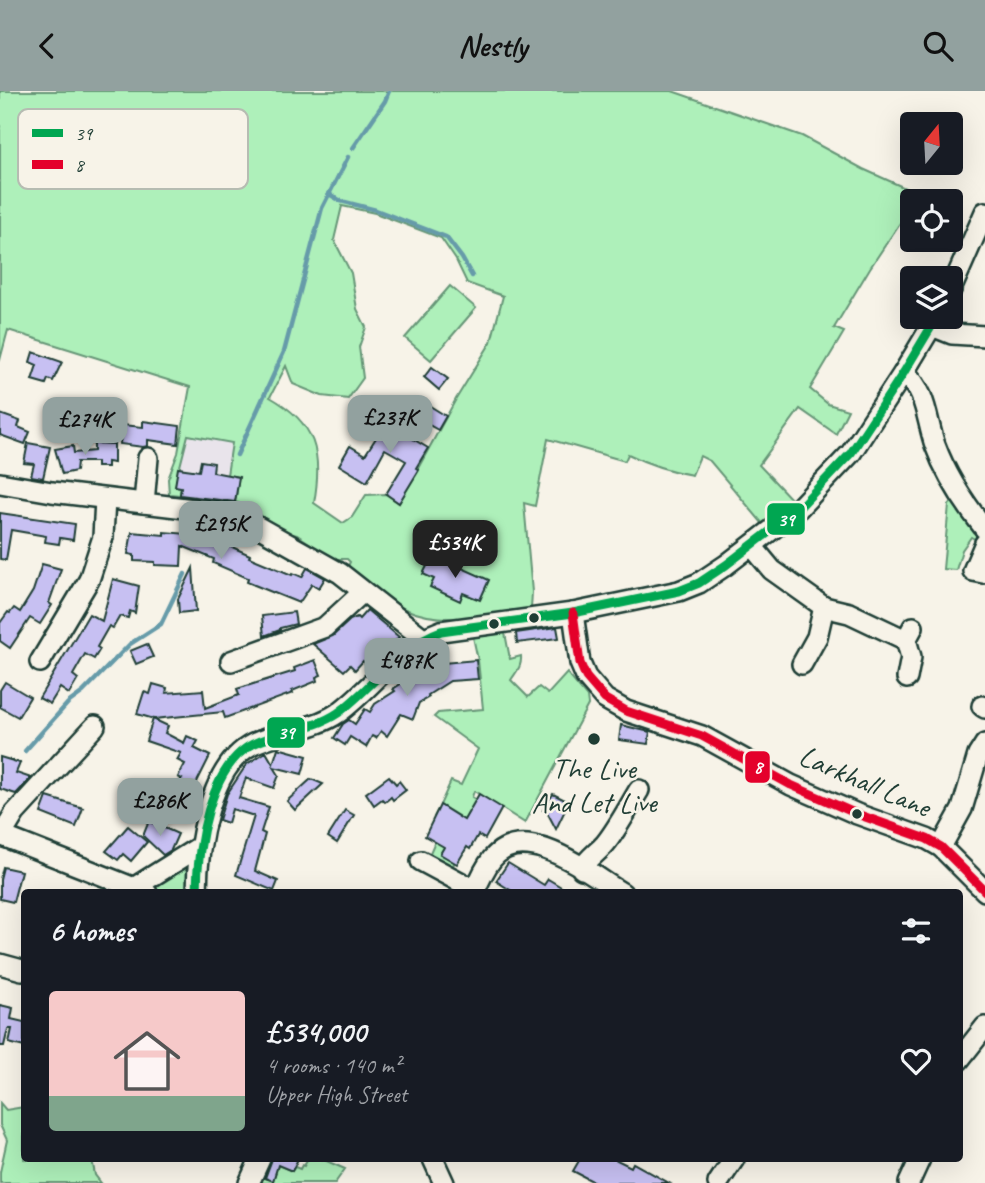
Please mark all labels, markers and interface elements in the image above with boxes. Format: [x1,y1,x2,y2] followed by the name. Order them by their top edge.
[458,25,527,66] text: Nestly
[28,27,66,65] icon: back
[919,27,957,65] icon: search
[18,109,248,189] legend
[900,112,962,175] north arrow
[900,112,963,329] map controls
[75,122,94,146] text: 39
[75,153,86,177] text: 8
[900,189,963,252] button: locate
[900,266,963,329] button: layers
[341,395,439,455] pin: £237K
[36,397,134,457] pin: £274K
[364,403,417,432] text: £237K
[59,405,112,434] text: £274K
[172,501,270,561] pin: £295K
[766,502,806,536] line badge: 39
[778,508,797,532] text: 39
[195,509,247,538] text: £295K
[406,521,504,580] pin: £534K
[429,528,481,557] text: £534K
[527,611,541,625] unlabelled marker
[487,617,501,631] unlabelled marker
[358,639,456,698] pin: £487K
[381,646,434,675] text: £487K
[266,716,306,749] line badge: 39
[278,721,297,745] text: 39
[586,731,602,747] marker: The Live And Let Live
[794,736,938,827] street label: Larkhall Lane
[531,749,659,821] place label: The Live And Let Live
[744,750,771,784] line badge: 8
[754,755,765,779] text: 8
[111,779,209,838] pin: £286K
[133,786,187,815] text: £286K
[850,807,864,821] unlabelled marker
[49,912,134,950] text: 6 homes
[897,912,935,950] icon: filters
[266,1013,366,1051] text: £534,000
[105,1019,189,1103] icon: home
[897,1042,935,1080] icon: heart
[266,1051,401,1080] text: 4 rooms · 140 m²
[266,1080,407,1109] text: Upper High Street

